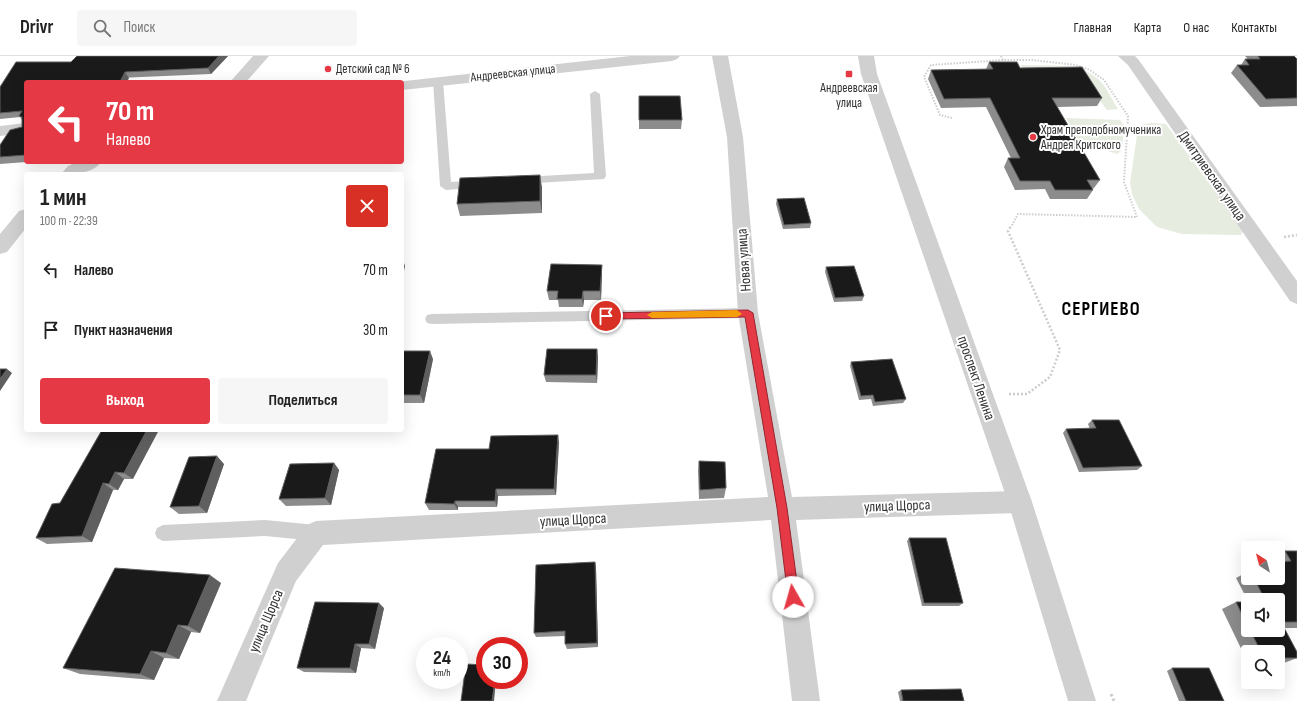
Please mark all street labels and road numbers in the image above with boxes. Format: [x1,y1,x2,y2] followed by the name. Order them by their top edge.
[469,61,556,86] street label: Андреевская улица
[1174,127,1250,225] street label: Дмитриевская улица
[732,228,756,292] street label: Новая улица
[953,333,999,423] street label: проспект Ленина
[863,495,931,517] street label: улица Щорса
[539,509,607,531] street label: улица Щорса
[244,586,288,655] street label: улица Щорса

